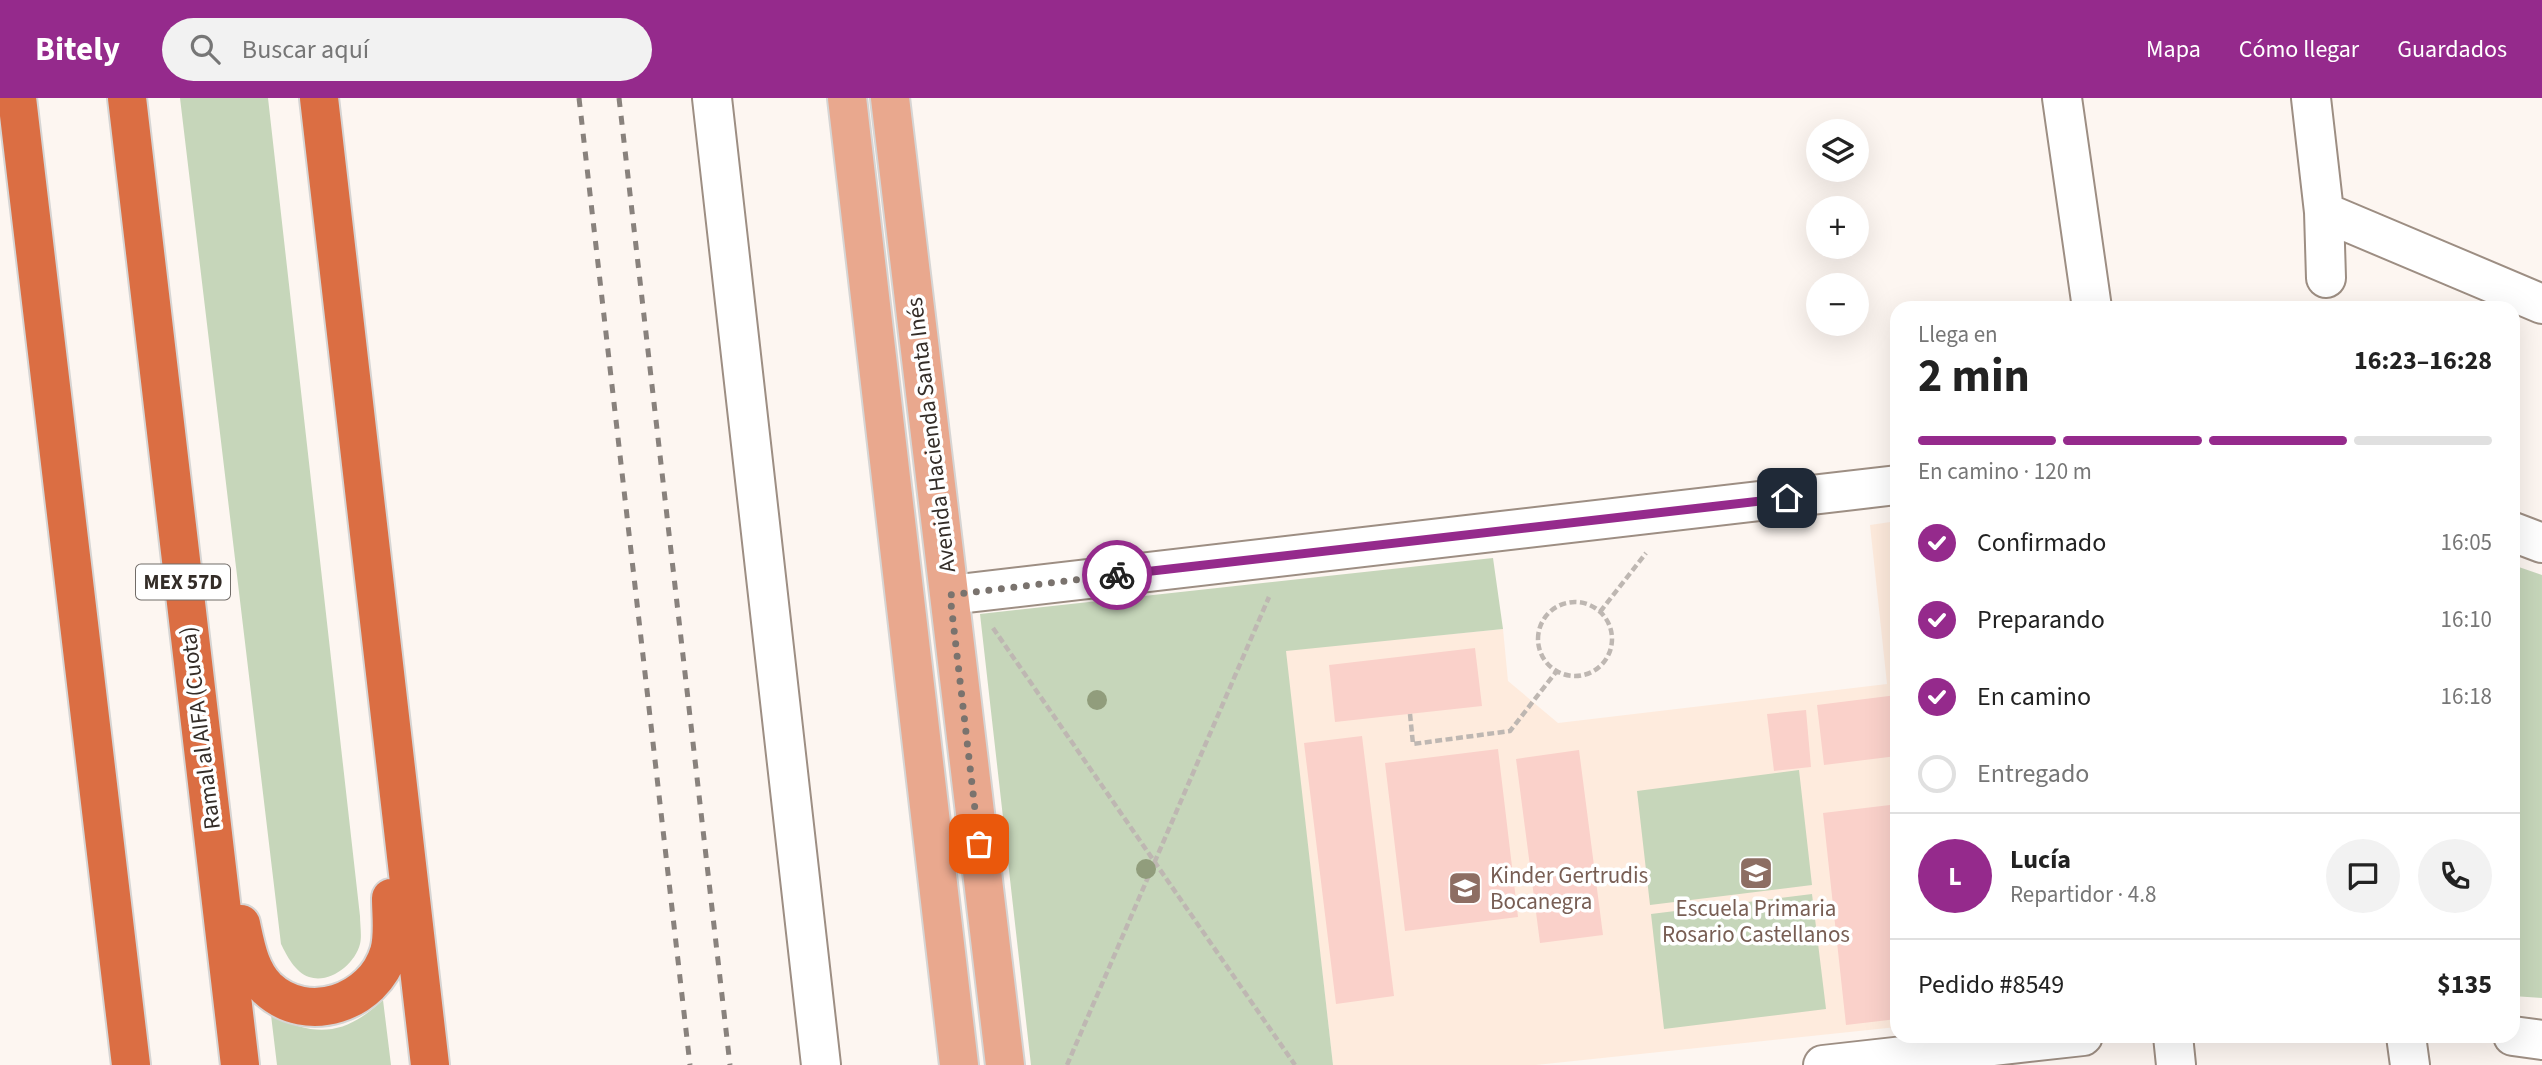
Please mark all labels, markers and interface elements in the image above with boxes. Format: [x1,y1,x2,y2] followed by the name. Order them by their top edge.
[162,18,652,81] search box
[35,26,120,73] text: Bitely
[186,30,224,68] icon: search
[242,31,369,68] text: Buscar aquí
[2146,32,2201,67] text: Mapa
[2239,32,2359,67] text: Cómo llegar
[2397,32,2507,67] text: Guardados
[1806,119,1869,336] map controls
[1806,119,1869,182] button: layers
[1806,196,1869,259] button: +
[1806,273,1869,336] button: −
[898,296,964,574] street label: Avenida Hacienda Santa Inés
[1918,318,1998,351] text: Llega en
[2354,342,2492,379] text: 16:23–16:28
[1918,344,2030,409] text: 2 min
[1918,455,2092,488] text: En camino · 120 m
[1757,468,1817,528] pin
[1768,479,1806,517] icon: home
[1918,524,1956,562] icon: check
[1977,524,2106,561] text: Confirmado
[2441,526,2492,559] text: 16:05
[1082,540,1152,610] courier
[1098,556,1136,594] icon: bike
[136,564,230,600] road number: MEX 57D
[1918,601,1956,639] icon: check
[1977,601,2105,638] text: Preparando
[2441,603,2492,636] text: 16:10
[171,625,229,831] street label: Ramal al AIFA (Cuota)
[1918,678,1956,716] icon: check
[1977,678,2091,715] text: En camino
[2441,680,2492,713] text: 16:18
[1977,755,2089,792] text: Entregado
[949,814,1009,874] pin
[960,825,998,863] icon: bag
[2326,839,2400,913] button: chat
[2418,839,2492,913] button: phone
[2010,841,2071,878] text: Lucía
[1737,854,1775,892] school or university icon: Escuela Primaria Rosario Castellanos
[1948,858,1962,895] text: L
[1490,859,1648,918] place label: Kinder Gertrudis Bocanegra
[1446,869,1484,907] school or university icon: Kinder Gertrudis Bocanegra
[2010,878,2156,911] text: Repartidor · 4.8
[1662,892,1850,951] place label: Escuela Primaria Rosario Castellanos
[1918,966,2064,1003] text: Pedido #8549
[2437,966,2492,1003] text: $135

